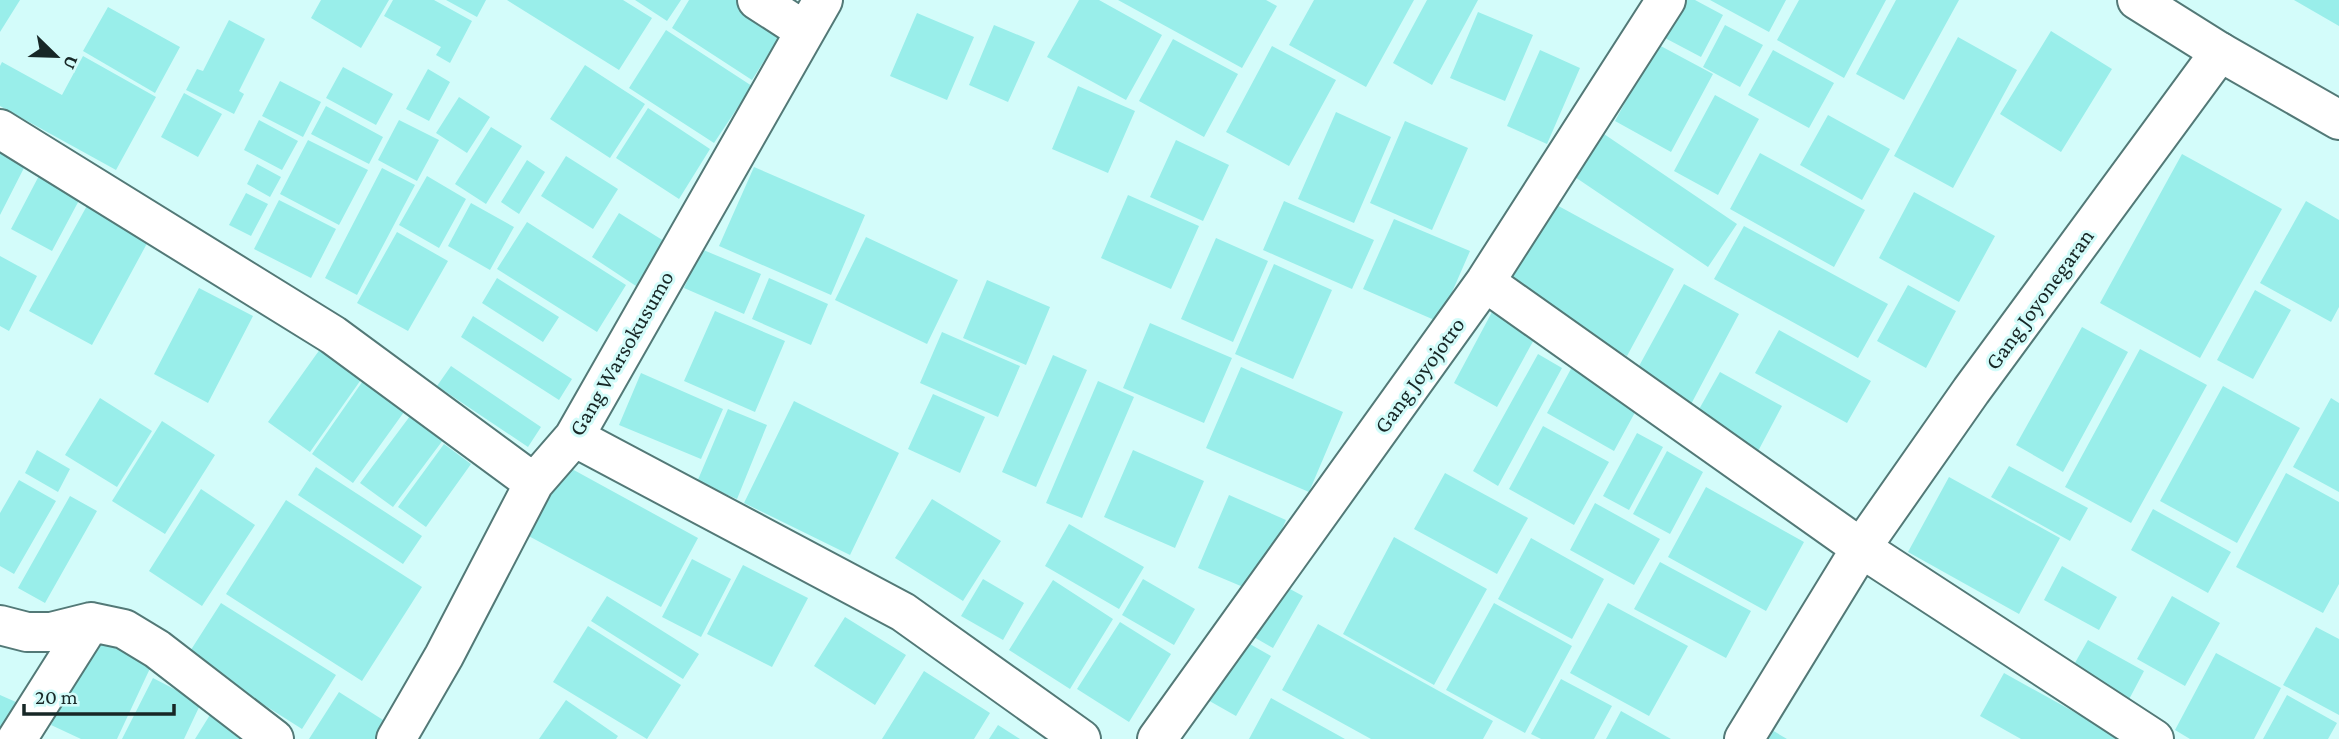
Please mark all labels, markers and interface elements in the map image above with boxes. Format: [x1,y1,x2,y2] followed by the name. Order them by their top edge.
[21,21,91,91] north arrow
[59,52,83,73] text: U
[1979,223,2099,375] street label: Gang Joyonegaran
[563,266,679,440] street label: Gang Warsokusumo
[1368,312,1470,438] street label: Gang Joyojotro
[24,672,175,716] scale bar
[35,685,78,709] text: 20 m

